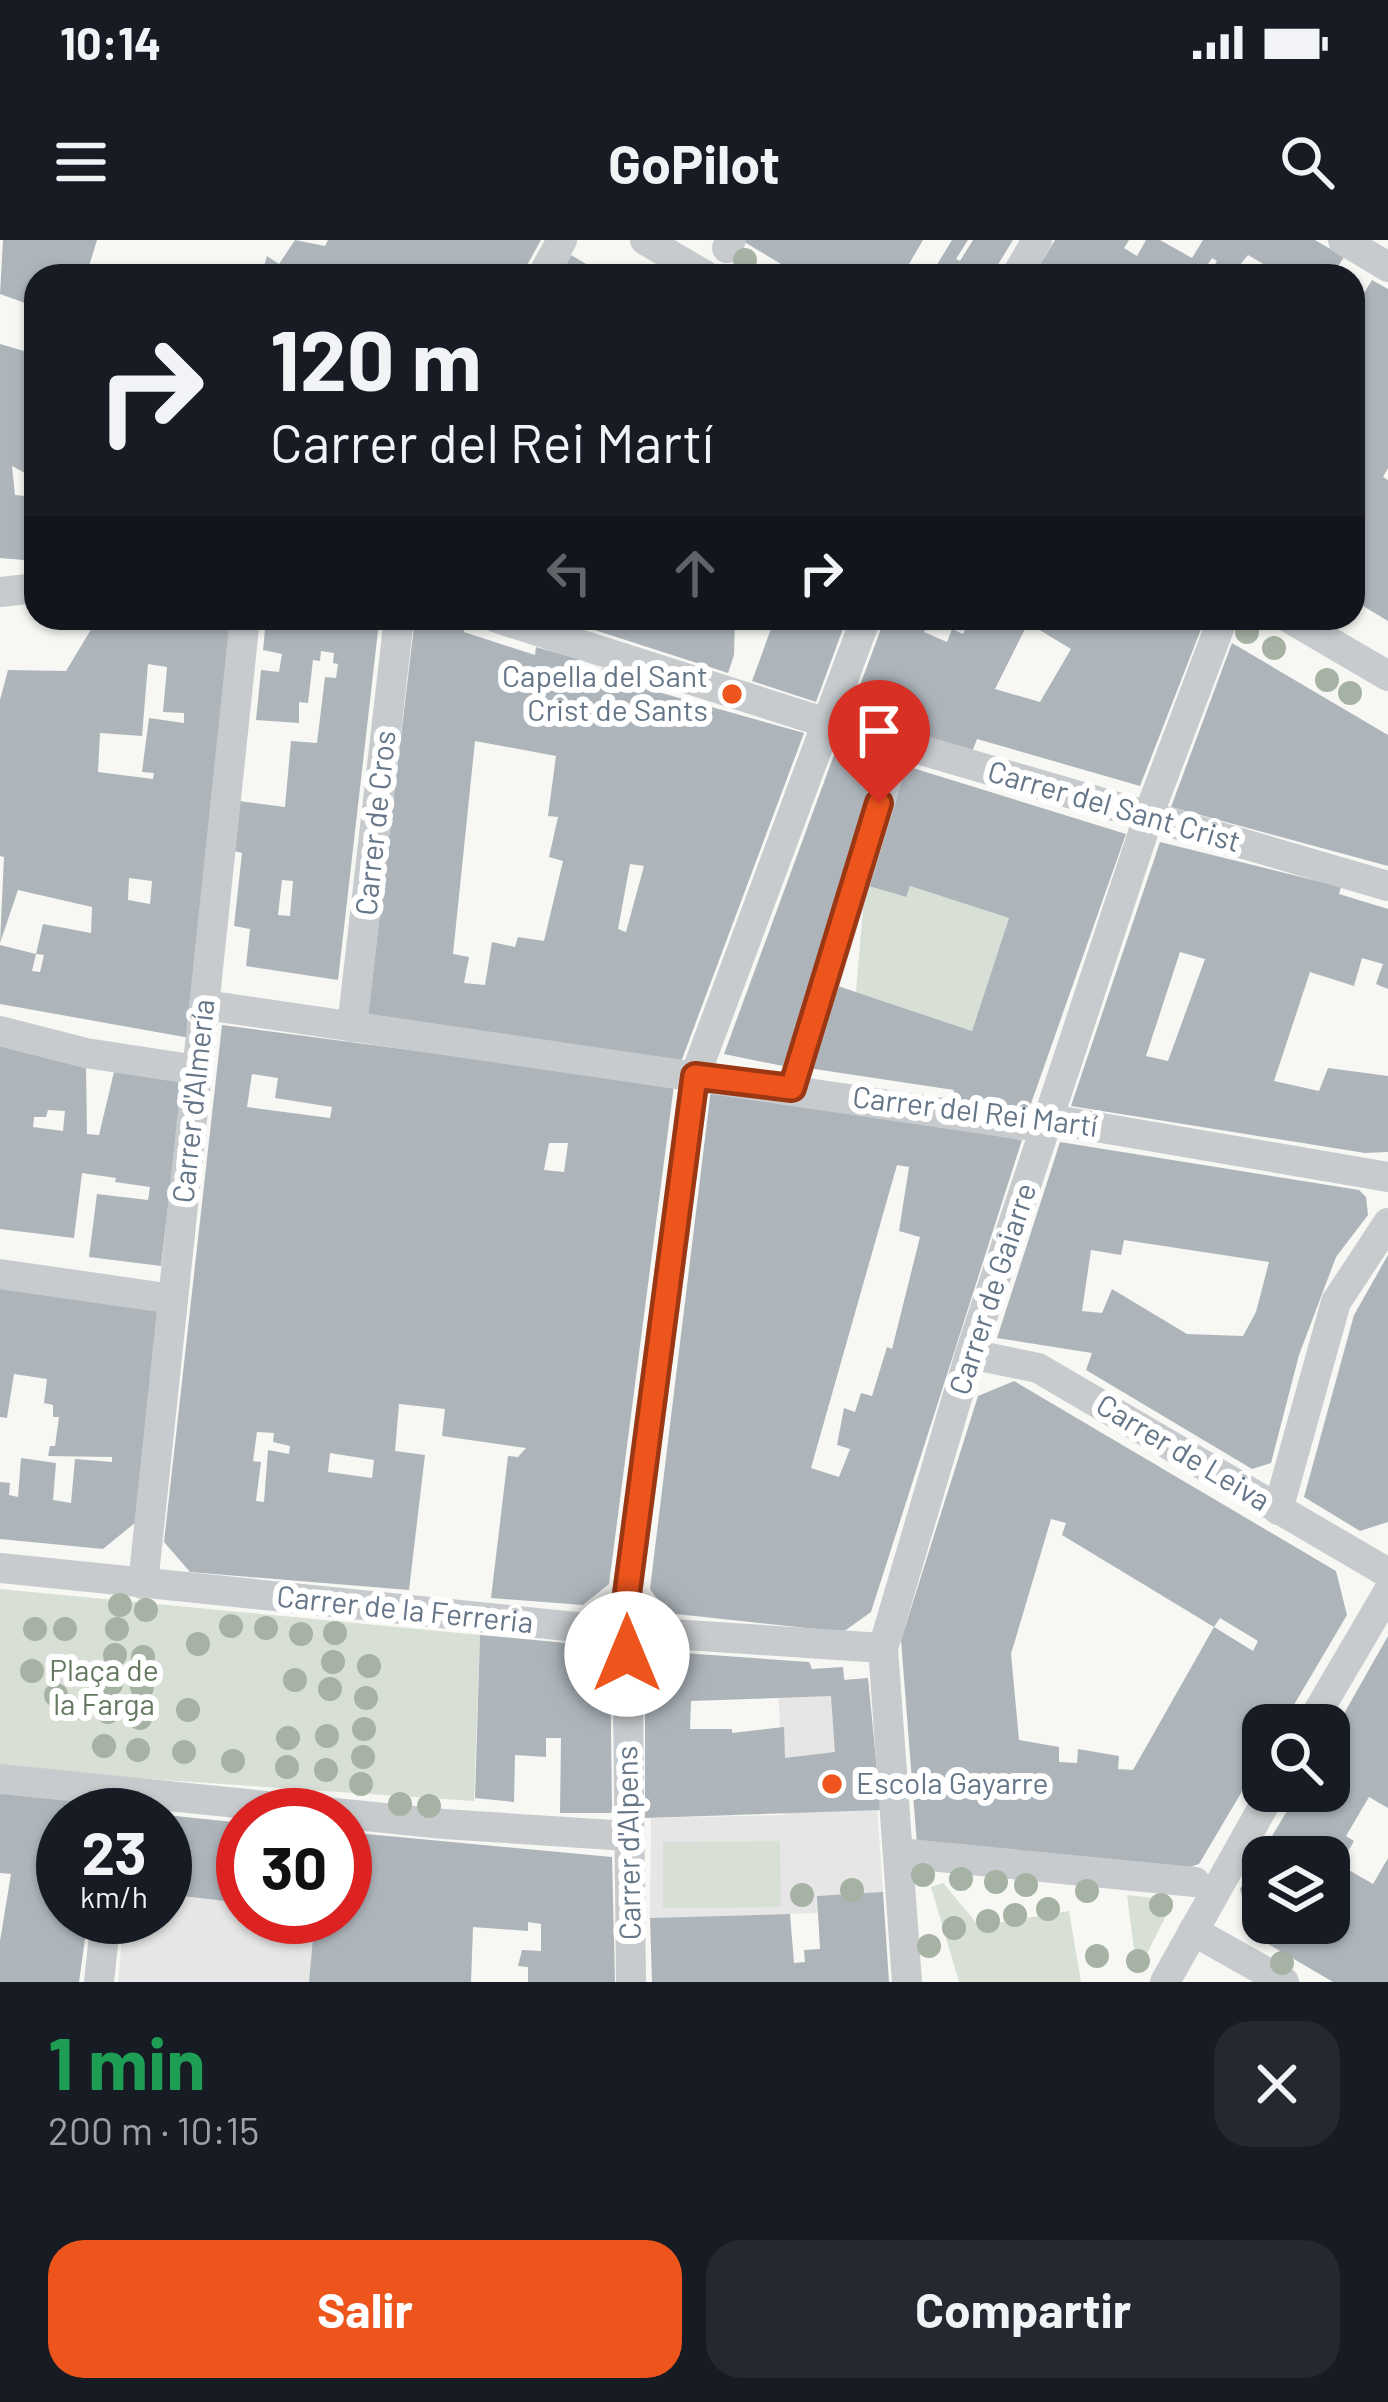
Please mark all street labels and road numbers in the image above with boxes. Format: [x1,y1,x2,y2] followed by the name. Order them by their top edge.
[346,728,402,917] street label: Carrer de Cros
[984,752,1245,858] street label: Carrer del Sant Crist
[163,997,221,1205] street label: Carrer d'Almería
[851,1077,1100,1143] street label: Carrer del Rei Martí
[940,1178,1042,1399] street label: Carrer de Gaiarre
[1091,1385,1277,1517] street label: Carrer de Leiva
[275,1577,535,1639] street label: Carrer de la Ferreria
[607,1745,647,1941] street label: Carrer d'Alpens

